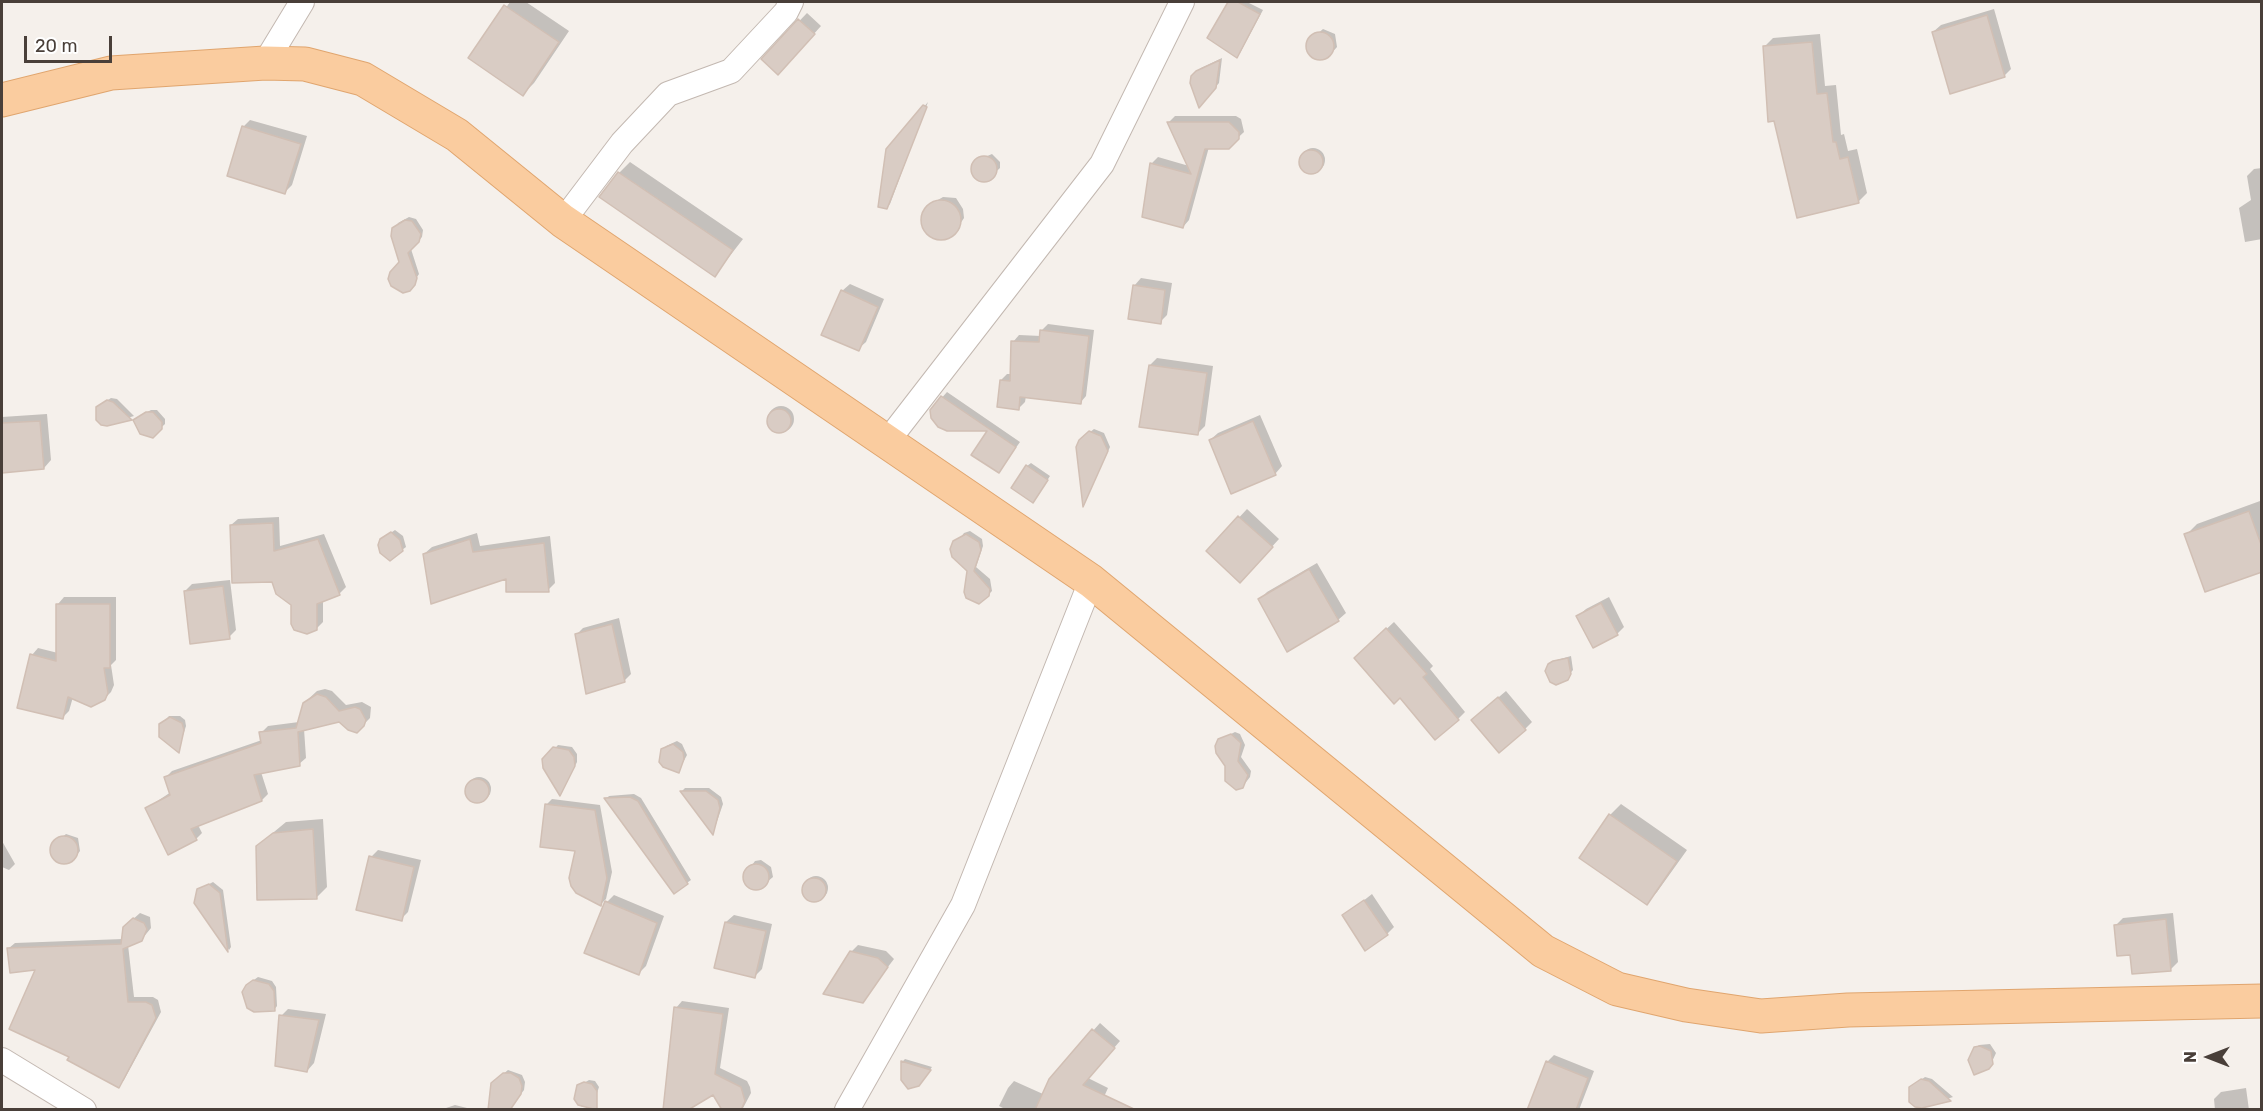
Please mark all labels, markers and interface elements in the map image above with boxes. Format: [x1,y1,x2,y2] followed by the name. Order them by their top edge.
[27,24,116,62] scale bar
[35,35,77,57] text: 20 m
[2179,1027,2239,1087] north arrow
[2181,1051,2200,1063] text: N

